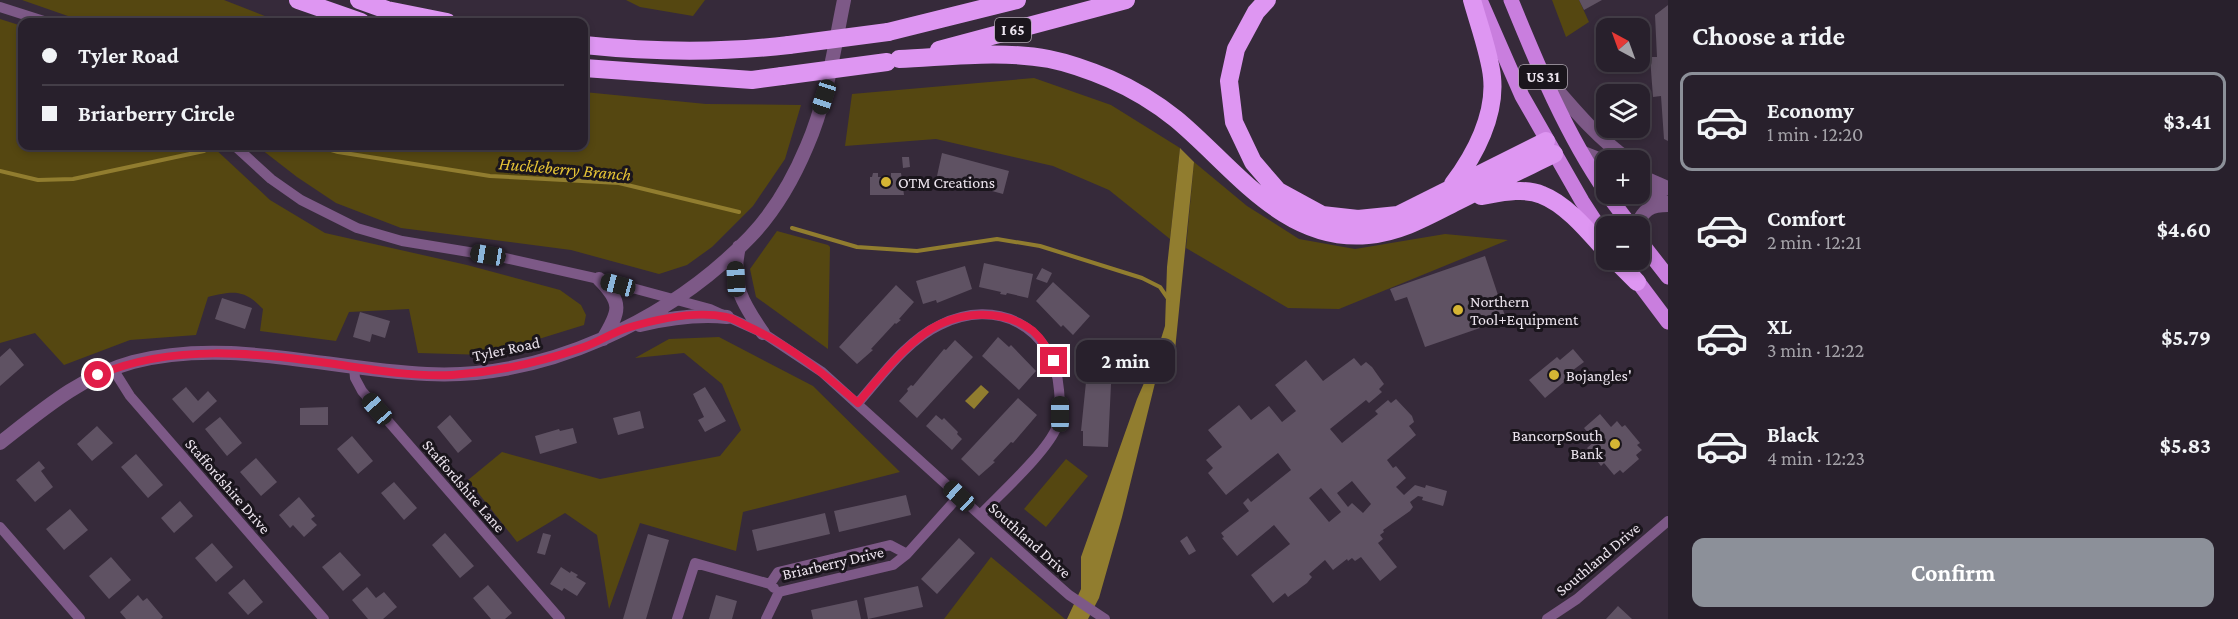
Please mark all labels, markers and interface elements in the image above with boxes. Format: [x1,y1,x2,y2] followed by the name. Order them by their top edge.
[995,18,1031,42] road number: I 65
[1596,18,1650,72] north arrow
[1596,18,1650,270] map controls
[1692,21,1845,51] text: Choose a ride
[78,43,179,68] text: Tyler Road
[1519,65,1567,89] road number: US 31
[810,77,838,117] car
[1596,84,1650,138] button: layers
[1695,95,1749,149] icon: car
[1767,98,1854,123] text: Economy
[78,101,235,126] text: Briarberry Circle
[2163,109,2211,134] text: $3.41
[1767,123,1863,145] text: 1 min · 12:20
[1596,150,1650,204] button: +
[498,153,632,185] water label: Huckleberry Branch
[898,174,995,191] place label: OTM Creations
[879,175,893,189] marker: OTM Creations
[1695,203,1749,257] icon: car
[1767,206,1845,231] text: Comfort
[1596,216,1650,270] button: −
[2157,217,2211,242] text: $4.60
[1767,231,1862,253] text: 2 min · 12:21
[469,243,507,267] car
[726,261,746,297] car
[598,272,638,298] car
[1470,293,1579,329] place label: Northern Tool+Equipment
[1451,303,1465,317] marker: Northern Tool+Equipment
[1695,311,1749,365] icon: car
[1767,314,1792,339] text: XL
[2161,325,2211,350] text: $5.79
[471,333,542,365] street label: Tyler Road
[1767,339,1864,361] text: 3 min · 12:22
[1075,340,1174,382] callout: 2 min
[1040,347,1067,374] route end
[1101,350,1150,372] text: 2 min
[84,361,111,388] route start
[1566,367,1632,385] place label: Bojangles'
[1547,368,1561,382] marker: Bojangles'
[358,390,396,428] car
[1051,396,1069,432] car
[1695,419,1749,473] icon: car
[1767,422,1819,447] text: Black
[1512,427,1603,462] place label: BancorpSouth Bank
[2160,433,2211,458] text: $5.83
[182,435,274,537] street label: Staffordshire Drive
[419,436,509,536] street label: Staffordshire Lane
[1608,437,1622,451] marker: BancorpSouth Bank
[1767,447,1865,469] text: 4 min · 12:23
[940,477,978,515] car
[986,499,1074,581] street label: Southland Drive
[1553,519,1643,599] street label: Southland Drive
[1692,538,2214,607] button: Confirm
[781,543,886,584] street label: Briarberry Drive

